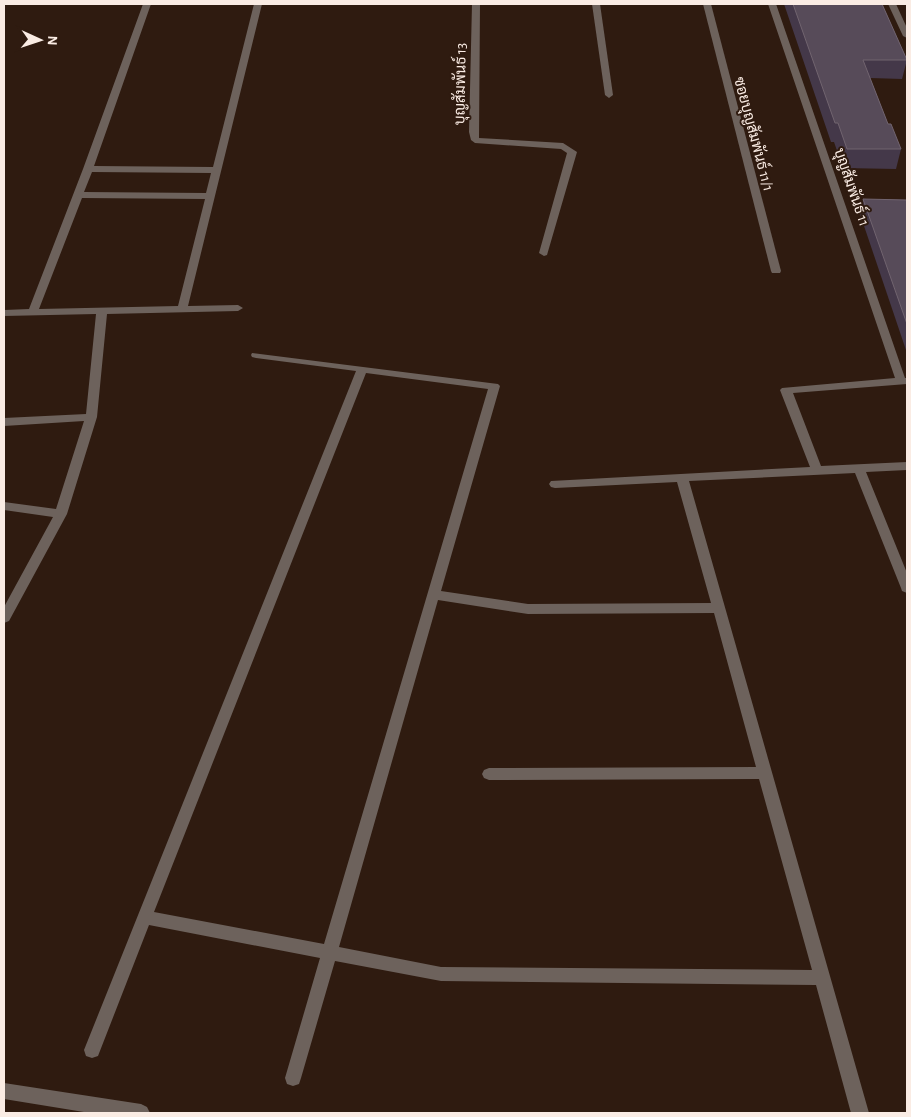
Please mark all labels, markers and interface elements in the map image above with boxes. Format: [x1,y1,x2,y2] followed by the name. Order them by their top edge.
[15,15,65,65] north arrow
[45,35,59,46] text: N
[449,43,472,125] street label: บุญสัมพันธ์ 13
[728,75,779,194] street label: ซอยบุญสัมพันธ์ 11/1
[828,145,875,229] street label: บุญสัมพันธ์ 11

